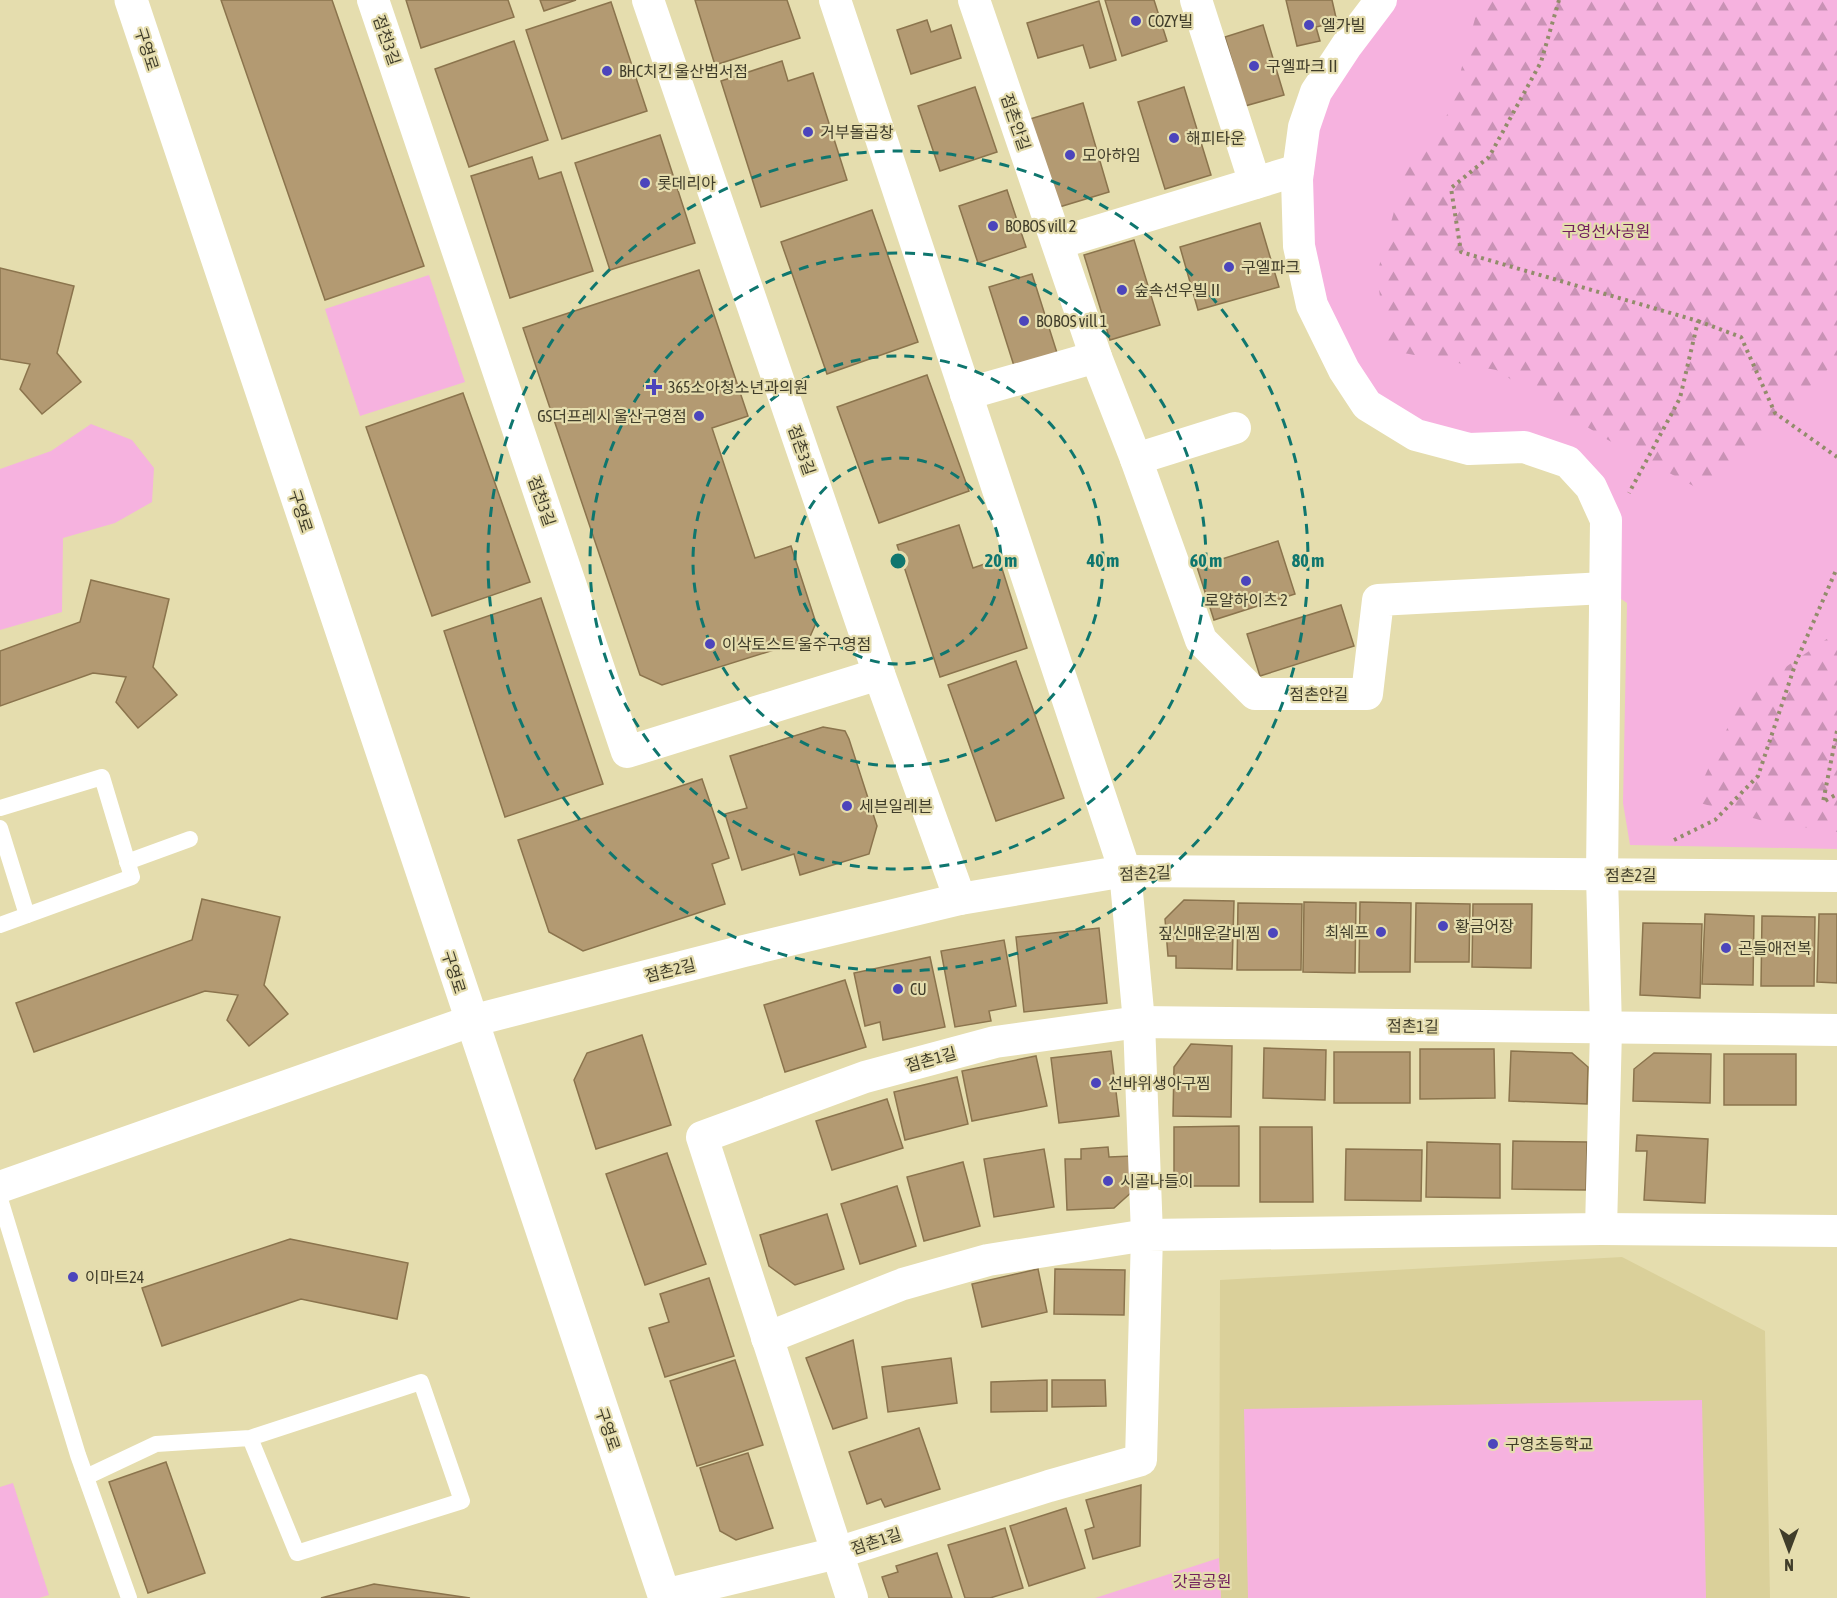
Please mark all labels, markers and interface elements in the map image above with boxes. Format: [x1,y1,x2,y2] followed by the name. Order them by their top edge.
[1148,12,1193,30] place label: COZY빌
[370,13,404,67] street label: 점천3길
[1129,14,1143,28] marker: COZY빌
[1321,16,1365,34] place label: 엘가빌
[1302,18,1316,32] marker: 엘가빌
[132,25,162,73] street label: 구영로
[1266,57,1341,75] place label: 구엘파크Ⅱ
[1247,59,1261,73] marker: 구엘파크Ⅱ
[619,62,748,80] place label: BHC치킨 울산범서점
[600,64,614,78] marker: BHC치킨 울산범서점
[998,91,1034,153] street label: 점촌안길
[820,123,894,141] place label: 거부돌곱창
[801,125,815,139] marker: 거부돌곱창
[1186,129,1245,147] place label: 해피타운
[1167,131,1181,145] marker: 해피타운
[1082,146,1141,164] place label: 모아하임
[1063,148,1077,162] marker: 모아하임
[657,174,716,192] place label: 롯데리아
[638,176,652,190] marker: 롯데리아
[1005,217,1076,235] place label: BOBOS vill 2
[986,219,1000,233] marker: BOBOS vill 2
[1562,222,1650,240] park label: 구영선사공원
[1241,258,1300,276] place label: 구엘파크
[1222,260,1236,274] marker: 구엘파크
[1134,281,1224,299] place label: 숲속선우빌Ⅱ
[1115,283,1129,297] marker: 숲속선우빌Ⅱ
[1036,312,1107,330] place label: BOBOS vill 1
[1017,314,1031,328] marker: BOBOS vill 1
[645,378,663,396] marker: 365소아청소년과의원
[668,378,808,396] place label: 365소아청소년과의원
[537,407,687,425] place label: GS더프레시 울산구영점
[692,409,706,423] marker: GS더프레시 울산구영점
[785,423,819,477] street label: 점촌3길
[525,474,559,528] street label: 점천3길
[286,487,316,535] street label: 구영로
[985,550,1017,571] text: 20 m
[1086,550,1119,571] text: 40 m
[1190,550,1222,571] text: 60 m
[1292,550,1324,571] text: 80 m
[888,551,908,571] centre of rings
[1239,574,1253,588] marker: 로얄하이츠 2
[1204,591,1288,609] place label: 로얄하이츠 2
[722,635,871,653] place label: 이삭토스트 울주구영점
[703,637,717,651] marker: 이삭토스트 울주구영점
[1290,685,1348,703] street label: 점촌안길
[859,797,933,815] place label: 세븐일레븐
[840,799,854,813] marker: 세븐일레븐
[1119,863,1171,883] street label: 점촌2길
[1605,866,1657,884] street label: 점촌2길
[1455,917,1514,935] place label: 황금어장
[1436,919,1450,933] marker: 황금어장
[1325,923,1369,941] place label: 최쉐프
[1158,924,1261,942] place label: 짚신매운갈비찜
[1374,925,1388,939] marker: 최쉐프
[1266,926,1280,940] marker: 짚신매운갈비찜
[1738,939,1812,957] place label: 곤들애전복
[1719,941,1733,955] marker: 곤들애전복
[439,948,469,996] street label: 구영로
[643,955,697,985] street label: 점촌2길
[910,980,927,998] place label: CU
[891,982,905,996] marker: CU
[1387,1017,1439,1035] street label: 점촌1길
[904,1044,958,1074] street label: 점촌1길
[1108,1074,1211,1092] place label: 선바위생아구찜
[1089,1076,1103,1090] marker: 선바위생아구찜
[1120,1172,1194,1190] place label: 시골나들이
[1101,1174,1115,1188] marker: 시골나들이
[85,1268,144,1286] place label: 이마트24
[66,1270,80,1284] marker: 이마트24
[592,1405,624,1453] street label: 구영로
[1505,1435,1593,1453] place label: 구영초등학교
[1486,1437,1500,1451] marker: 구영초등학교
[1759,1520,1819,1580] north arrow
[849,1524,903,1558] street label: 점촌1길
[1784,1556,1794,1574] text: N
[1173,1572,1231,1590] park label: 갓골공원

